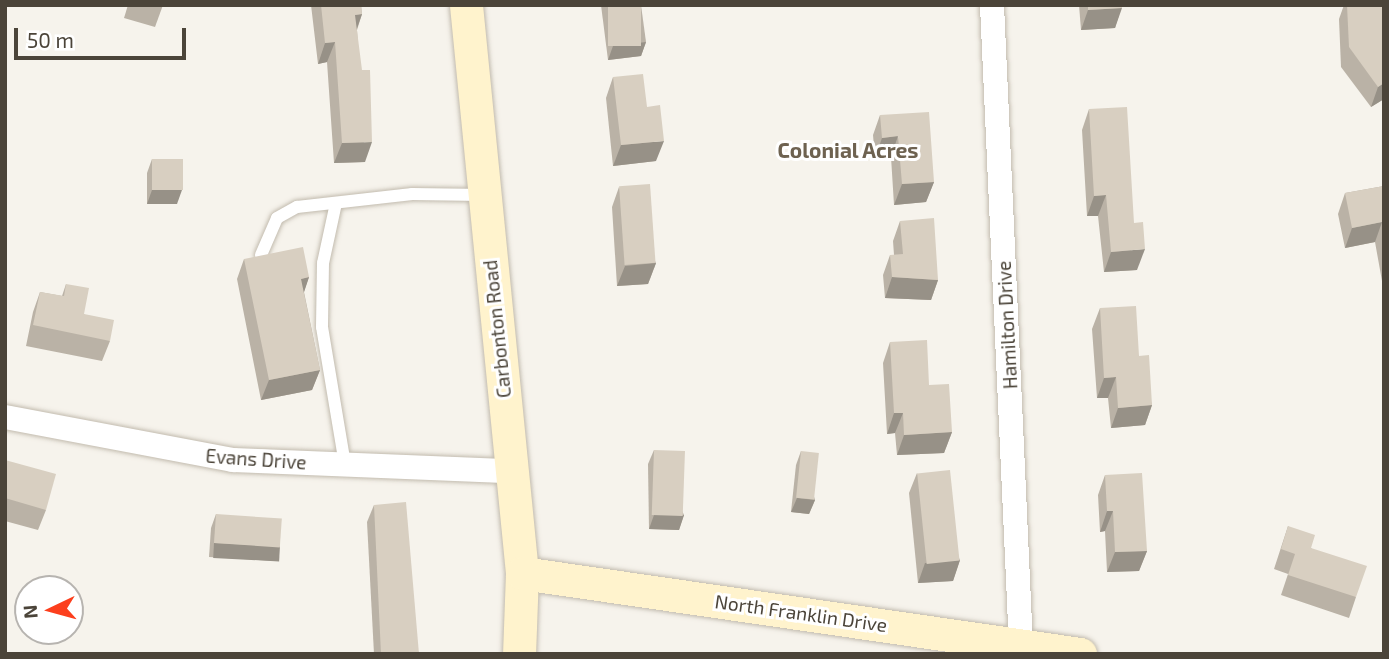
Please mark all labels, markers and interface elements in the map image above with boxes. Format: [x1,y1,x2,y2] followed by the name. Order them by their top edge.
[18,14,189,58] scale bar
[27,27,74,52] text: 50 m
[777,137,919,163] district label: Colonial Acres
[478,259,516,399] street label: Carbonton Road
[992,260,1022,390] street label: Hamilton Drive
[205,444,307,474] street label: Evans Drive
[14,575,84,645] north arrow
[713,590,889,636] street label: North Franklin Drive
[18,604,42,620] text: N

